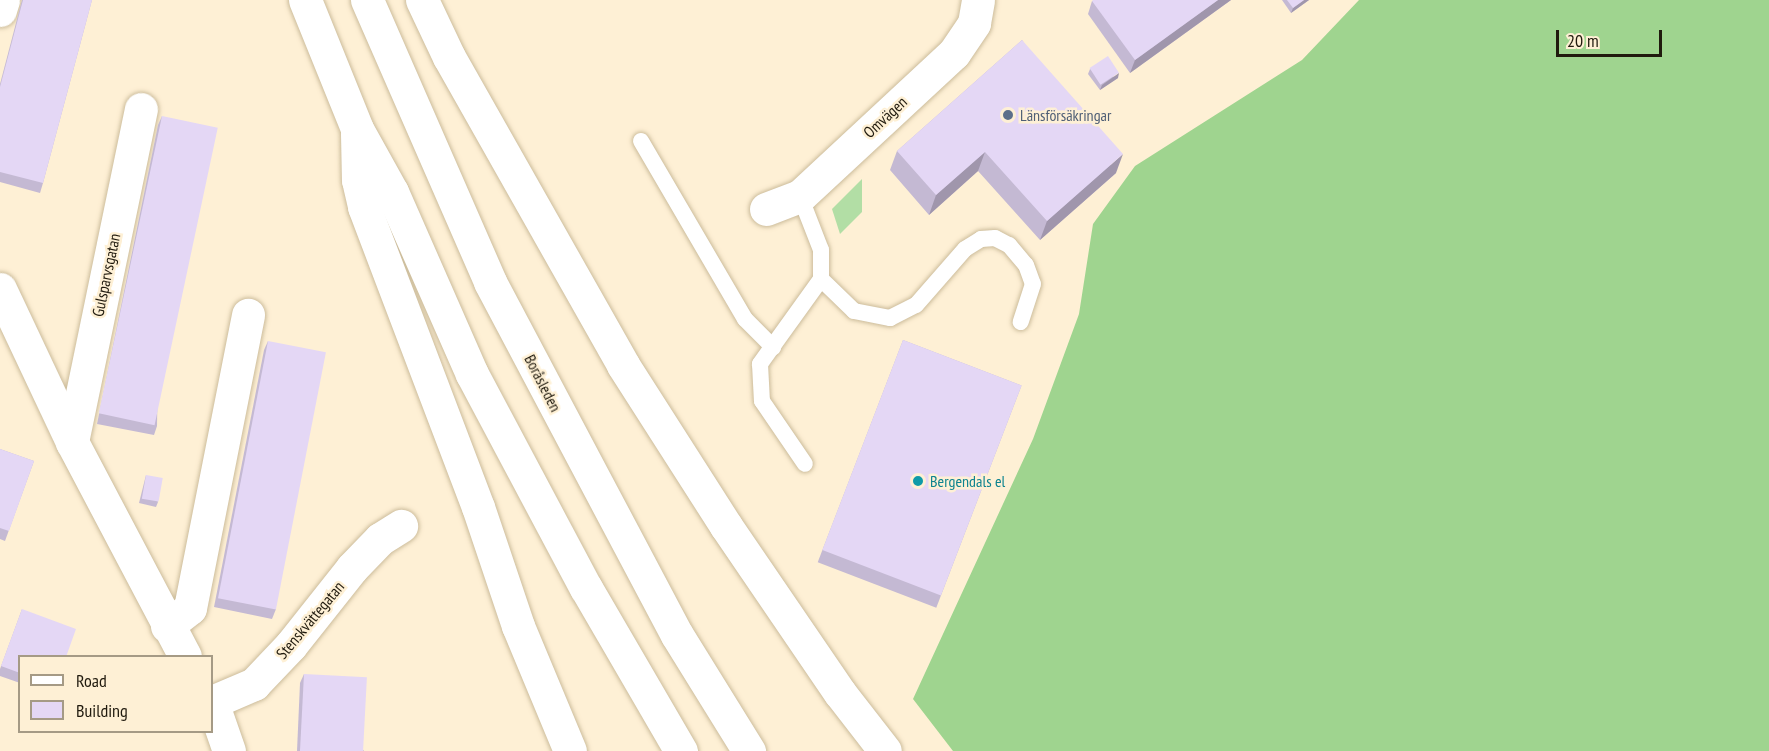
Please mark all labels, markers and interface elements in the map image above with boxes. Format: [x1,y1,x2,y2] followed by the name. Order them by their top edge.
[1559,18,1666,56] scale bar
[1567,29,1599,52] text: 20 m
[859,92,911,142] street label: Omvägen
[1020,105,1111,125] place label: Länsförsäkringar
[1001,108,1015,122] marker: Länsförsäkringar
[88,232,124,318] street label: Gulsparvsgatan
[520,351,566,415] street label: Boråsleden
[930,471,1005,491] place label: Bergendals el
[911,474,925,488] marker: Bergendals el
[272,577,348,663] street label: Stenskvättegatan
[18,655,213,733] legend
[76,669,107,692] text: Road
[76,699,128,722] text: Building

